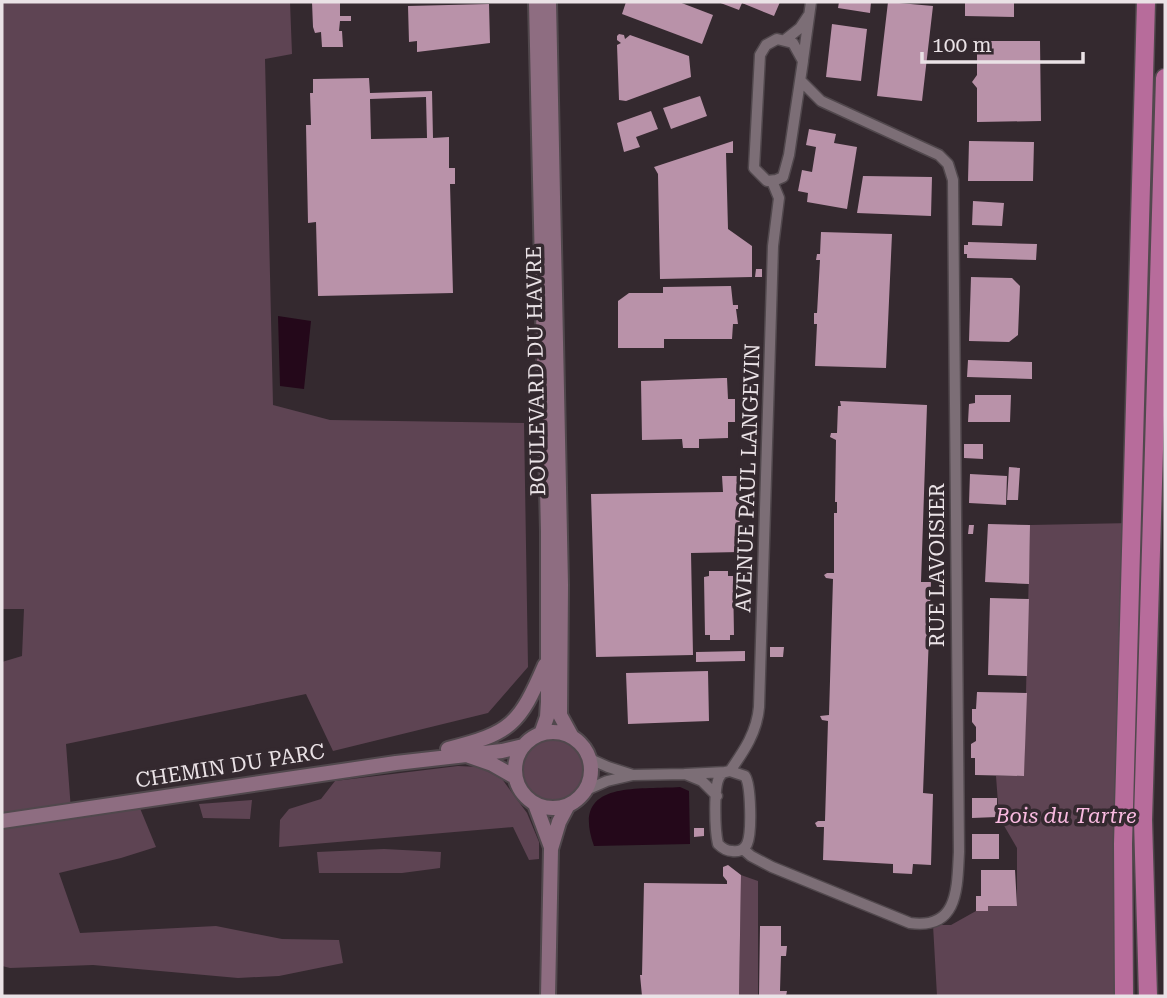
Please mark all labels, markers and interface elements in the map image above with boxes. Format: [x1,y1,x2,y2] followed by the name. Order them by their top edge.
[922,21,1083,65] scale bar
[932,33,992,57] text: 100 m
[522,246,550,496] street label: BOULEVARD DU HAVRE
[731,343,765,613] street label: AVENUE PAUL LANGEVIN
[925,482,949,647] street label: RUE LAVOISIER
[134,739,326,793] street label: CHEMIN DU PARC
[994,804,1137,828] park label: Bois du Tartre

